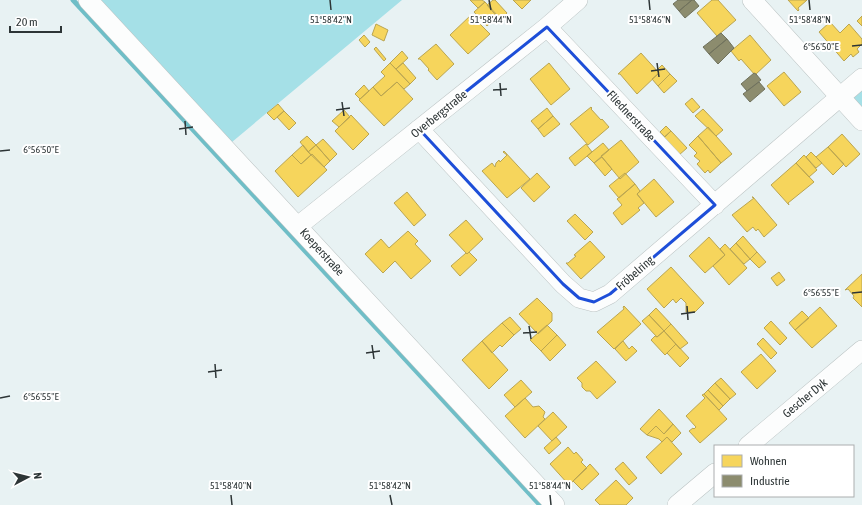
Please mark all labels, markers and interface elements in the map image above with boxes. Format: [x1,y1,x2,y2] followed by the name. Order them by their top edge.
[10,8,61,34] scale bar
[310,14,352,25] text: 51°58'42"N
[470,14,512,25] text: 51°58'44"N
[629,14,671,25] text: 51°58'46"N
[789,14,831,25] text: 51°58'48"N
[16,15,38,29] text: 20 m
[803,41,839,52] text: 6°56'50"E
[408,87,470,141] street label: Overbergstraße
[604,88,658,144] street label: Fliednerstraße
[23,144,59,155] text: 6°56'50"E
[297,225,347,279] street label: Koeperstraße
[613,252,657,293] street label: Fröbelring
[803,287,839,298] text: 6°56'55"E
[780,375,831,421] street label: Gescher Dyk
[23,391,59,402] text: 6°56'55"E
[714,445,854,497] legend
[750,454,787,468] text: Wohnen
[8,457,48,497] north arrow
[32,472,44,480] text: N
[750,474,790,488] text: Industrie
[210,480,252,491] text: 51°58'40"N
[369,480,411,491] text: 51°58'42"N
[529,480,571,491] text: 51°58'44"N

